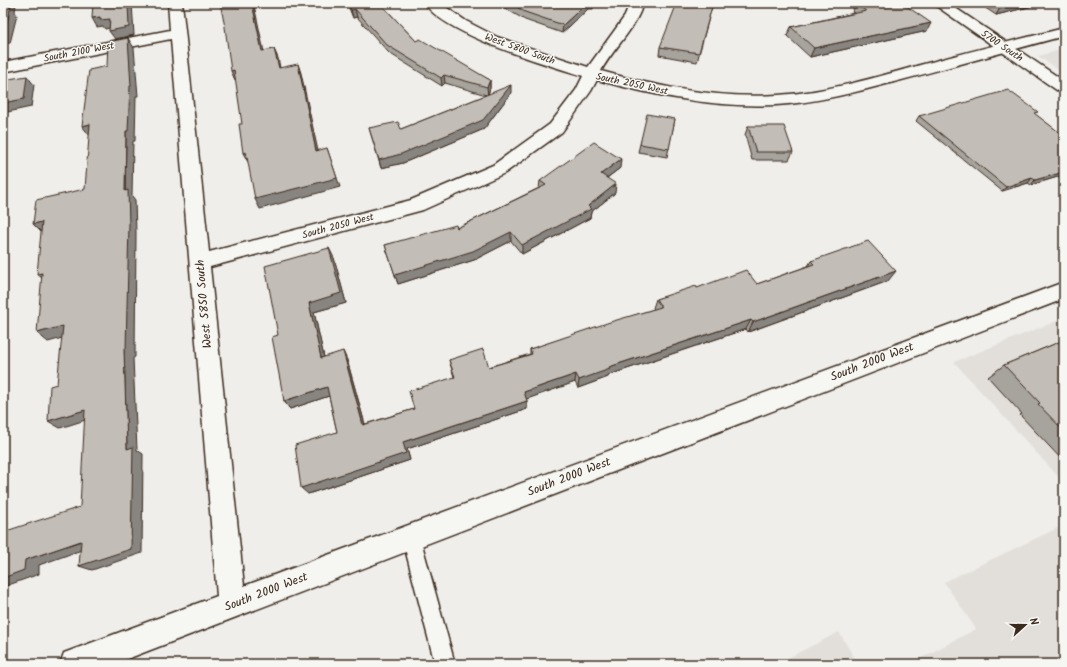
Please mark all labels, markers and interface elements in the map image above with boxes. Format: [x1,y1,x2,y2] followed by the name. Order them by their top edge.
[978,26,1026,66] street label: 5700 South
[483,29,557,69] street label: West 5800 South
[42,37,116,67] street label: South 2100 West
[594,69,670,99] street label: South 2050 West
[300,209,376,243] street label: South 2050 West
[191,259,217,349] street label: West 5850 South
[828,337,917,387] street label: South 2000 West
[525,452,614,502] street label: South 2000 West
[222,567,311,617] street label: South 2000 West
[1005,605,1045,645] north arrow
[1024,615,1043,628] text: N

